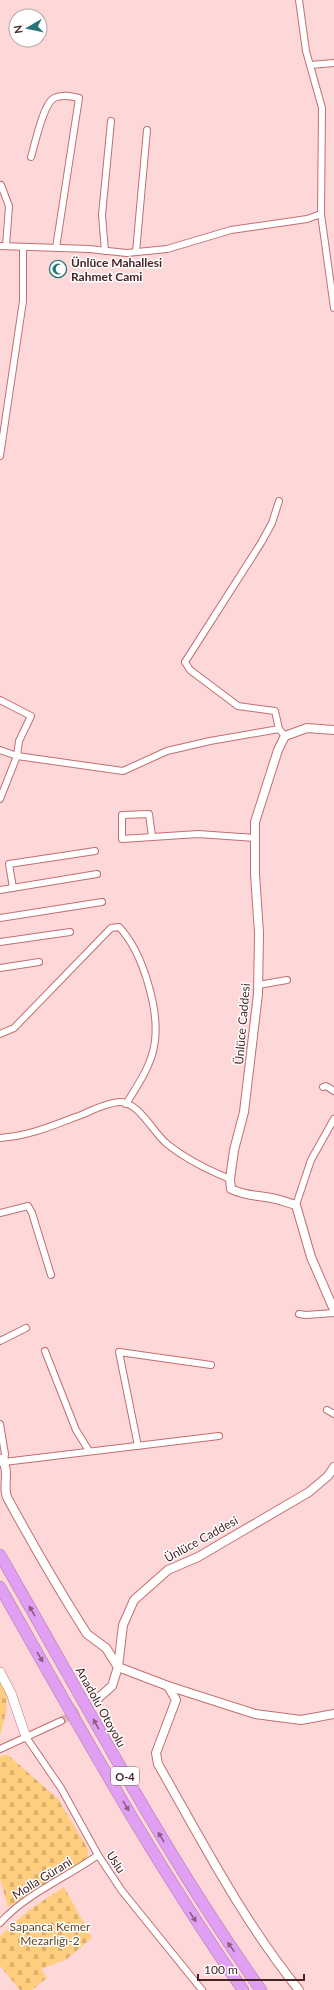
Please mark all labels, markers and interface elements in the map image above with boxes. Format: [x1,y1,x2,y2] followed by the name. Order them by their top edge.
[8,8,48,48] north arrow
[11,24,25,35] text: N
[71,255,162,284] place label: Ünlüce Mahallesi Rahmet Cami
[48,259,68,279] mosque icon: Ünlüce Mahallesi Rahmet Cami
[231,983,253,1065] street label: Ünlüce Caddesi
[162,1513,240,1565] street label: Ünlüce Caddesi
[29,1605,36,1617] one-way arrow
[36,1651,43,1663] one-way arrow
[73,1664,129,1750] street label: Anadolu Otoyolu
[93,1719,100,1730] one-way arrow
[111,1767,139,1785] road number: O-4
[122,1800,129,1812] one-way arrow
[158,1831,165,1843] one-way arrow
[103,1848,129,1876] street label: Uslu
[9,1854,75,1902] street label: Molla Gürani
[190,1911,197,1923] one-way arrow
[10,1919,91,1948] park label: Sapanca Kemer Mezarlığı-2
[227,1942,235,1952] one-way arrow
[198,1956,304,1982] scale bar
[204,1962,238,1977] text: 100 m

